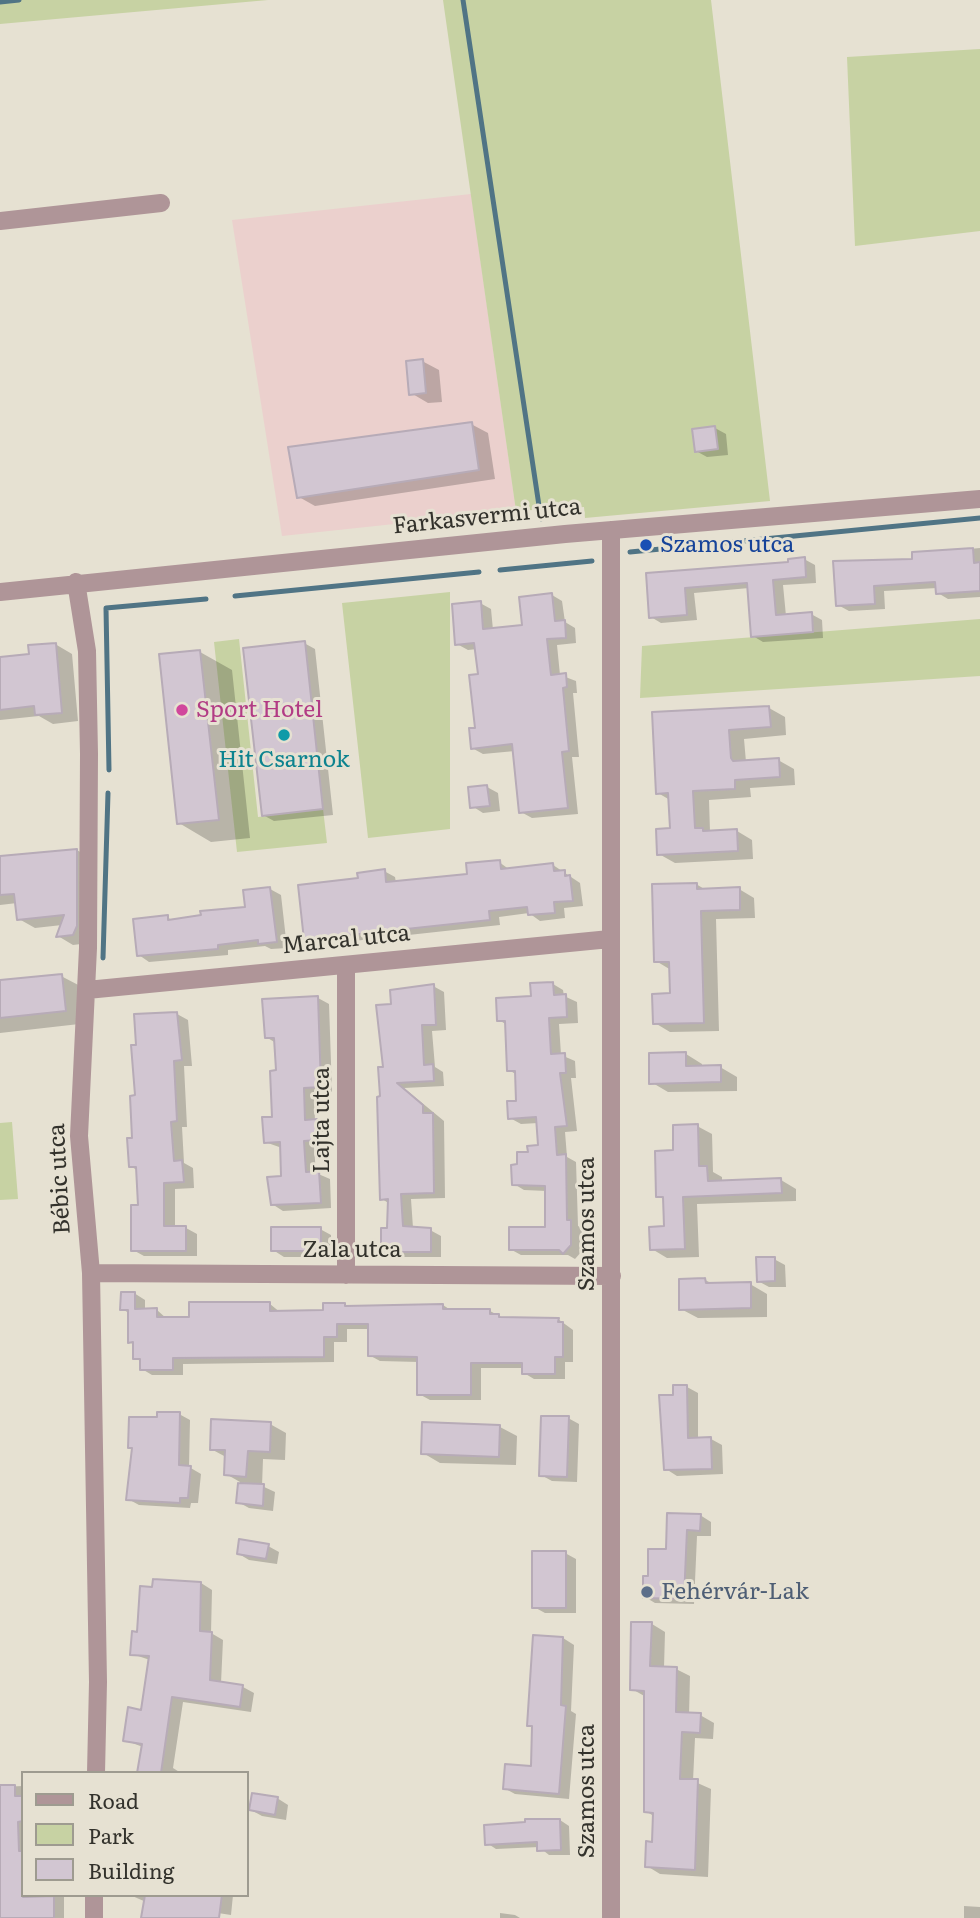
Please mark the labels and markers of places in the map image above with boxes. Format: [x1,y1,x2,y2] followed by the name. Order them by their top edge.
[660,531,794,559] place label: Szamos utca
[638,537,654,553] marker: Szamos utca
[196,696,323,724] place label: Sport Hotel
[174,702,190,718] marker: Sport Hotel
[276,727,292,743] marker: Hit Csarnok
[218,746,350,774] place label: Hit Csarnok
[661,1578,809,1606] place label: Fehérvár-Lak
[639,1584,655,1600] marker: Fehérvár-Lak

